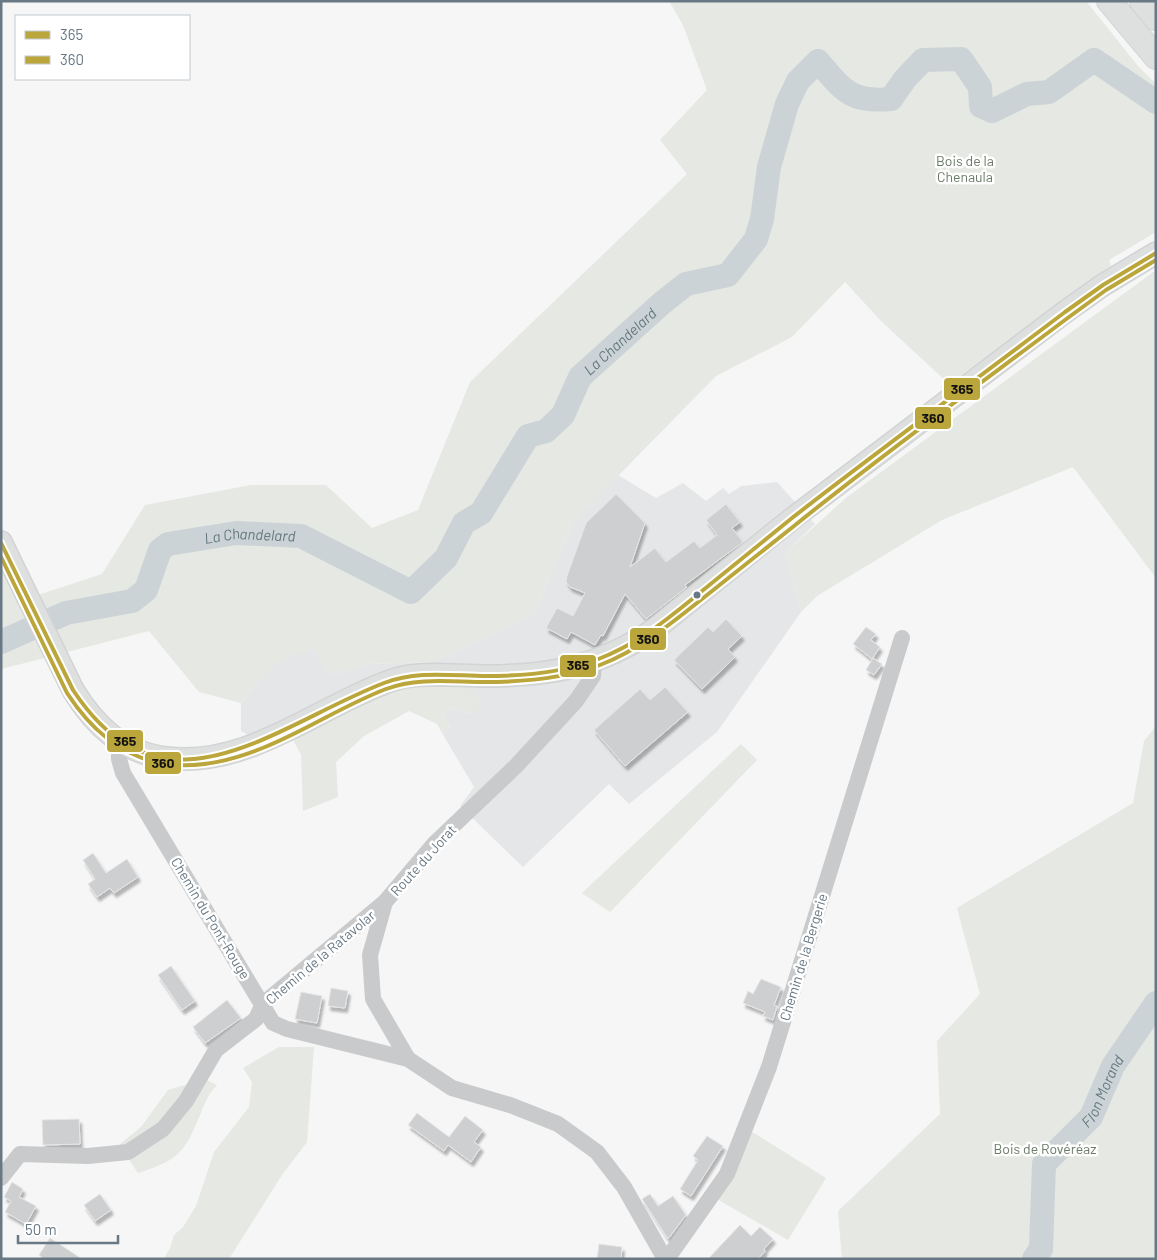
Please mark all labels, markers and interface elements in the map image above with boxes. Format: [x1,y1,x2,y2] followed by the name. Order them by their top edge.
[15,15,190,80] legend
[60,25,83,43] text: 365
[60,50,84,68] text: 360
[936,152,994,185] park label: Bois de la Chenaula
[580,304,660,379] water label: La Chandelard
[943,377,981,401] line badge: 365
[951,380,974,397] text: 365
[914,406,952,430] line badge: 360
[921,409,945,426] text: 360
[203,524,296,547] water label: La Chandelard
[692,590,702,600] unlabelled marker
[629,627,667,651] line badge: 360
[636,630,660,647] text: 360
[559,654,597,678] line badge: 365
[567,656,590,673] text: 365
[106,729,144,753] line badge: 365
[114,732,137,749] text: 365
[144,751,182,775] line badge: 360
[151,754,175,771] text: 360
[387,821,459,899] street label: Route du Jorat
[168,854,254,982] street label: Chemin du Pont-Rouge
[776,891,830,1023] street label: Chemin de la Bergerie
[262,906,378,1008] street label: Chemin de la Ratavolar
[1077,1051,1127,1131] water label: Flon Morand
[994,1140,1096,1157] park label: Bois de Rovéréaz
[18,1212,118,1244] scale bar
[25,1220,57,1238] text: 50 m

